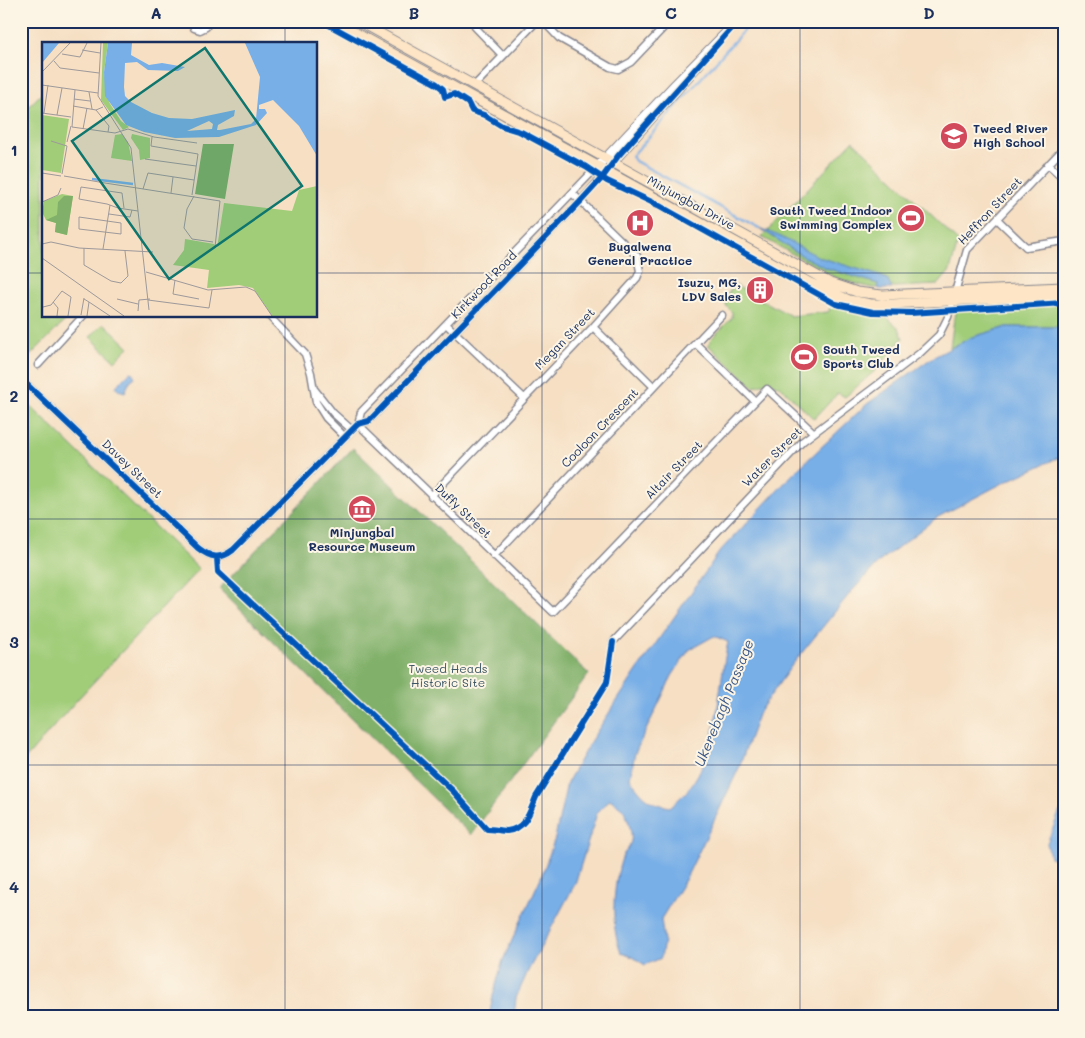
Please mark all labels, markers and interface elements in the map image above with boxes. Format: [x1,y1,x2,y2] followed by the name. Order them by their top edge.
[150,2,162,23] text: A
[409,2,419,23] text: B
[665,2,677,23] text: C
[923,2,935,23] text: D
[42,42,318,318] inset map
[973,120,1048,150] place label: Tweed River High School
[939,121,969,151] school or university icon: Tweed River High School
[10,139,18,160] text: 1
[645,171,738,233] street label: Minjungbal Drive
[954,173,1025,248] street label: Heffron Street
[770,202,892,232] place label: South Tweed Indoor Swimming Complex
[896,203,926,233] sports icon: South Tweed Indoor Swimming Complex
[625,208,655,238] hospital icon: Bugalwena General Practice
[588,238,692,268] place label: Bugalwena General Practice
[447,247,520,322] street label: Kirkwood Road
[678,274,741,304] place label: Isuzu, MG, LDV Sales
[745,275,775,305] building icon: Isuzu, MG, LDV Sales
[531,304,598,373] street label: Megan Street
[823,341,900,371] place label: South Tweed Sports Club
[789,342,819,372] sports icon: South Tweed Sports Club
[557,384,641,471] street label: Cooloon Crescent
[10,385,19,406] text: 2
[738,423,805,490] street label: Water Street
[99,436,166,501] street label: Davey Street
[641,436,705,502] street label: Altair Street
[432,479,495,541] street label: Duffy Street
[347,494,377,524] museum icon: Minjungbal Resource Museum
[309,524,415,554] place label: Minjungbal Resource Museum
[9,631,19,652] text: 3
[689,636,758,769] water label: Ukerebagh Passage
[408,660,488,690] park label: Tweed Heads Historic Site
[9,876,19,897] text: 4

